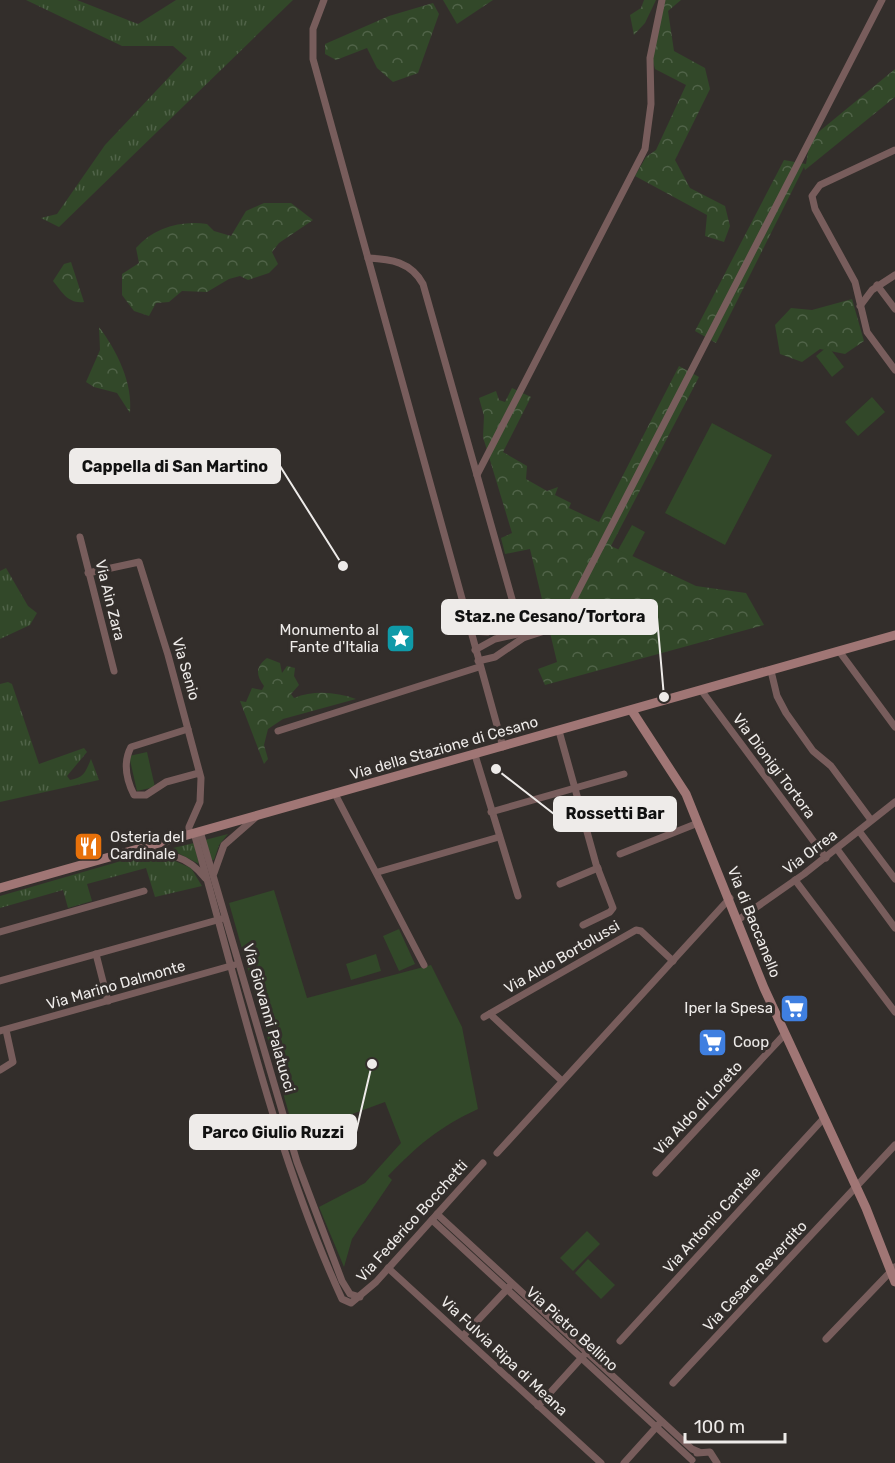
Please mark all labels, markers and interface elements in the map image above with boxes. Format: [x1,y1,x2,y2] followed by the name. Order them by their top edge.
[70,449,280,483] callout: Cappella di San Martino
[82,457,268,476] text: Cappella di San Martino
[91,558,129,642] street label: Via Ain Zara
[442,600,657,634] callout: Staz.ne Cesano/Tortora
[455,607,645,626] text: Staz.ne Cesano/Tortora
[280,621,379,656] place label: Monumento al Fante d'Italia
[384,623,416,655] place icon: Monumento al Fante d'Italia
[168,636,204,702] street label: Via Senio
[729,710,819,822] street label: Via Dionigi Tortora
[348,713,540,783] street label: Via della Stazione di Cesano
[554,797,676,831] callout: Rossetti Bar
[566,804,665,823] text: Rossetti Bar
[779,826,841,878] street label: Via Orrea
[110,828,184,863] place label: Osteria del Cardinale
[73,830,105,862] restaurant icon: Osteria del Cardinale
[724,864,784,980] street label: Via di Baccanello
[501,917,623,997] street label: Via Aldo Bortolussi
[239,941,299,1095] street label: Via Giovanni Palatucci
[44,957,188,1013] street label: Via Marino Dalmonte
[778,992,810,1024] supermarket icon: Iper la Spesa
[684,999,773,1017] place label: Iper la Spesa
[696,1026,728,1058] supermarket icon: Coop
[733,1033,769,1051] place label: Coop
[650,1057,746,1159] street label: Via Aldo di Loreto
[190,1115,356,1149] callout: Parco Giulio Ruzzi
[202,1123,344,1142] text: Parco Giulio Ruzzi
[353,1156,471,1286] street label: Via Federico Bocchetti
[659,1163,765,1277] street label: Via Antonio Cantele
[699,1217,811,1335] street label: Via Cesare Reverdito
[522,1283,622,1375] street label: Via Pietro Bellino
[437,1292,571,1420] street label: Via Fulvia Ripa di Meana
[685,1406,786,1444] scale bar
[694,1416,745,1438] text: 100 m

